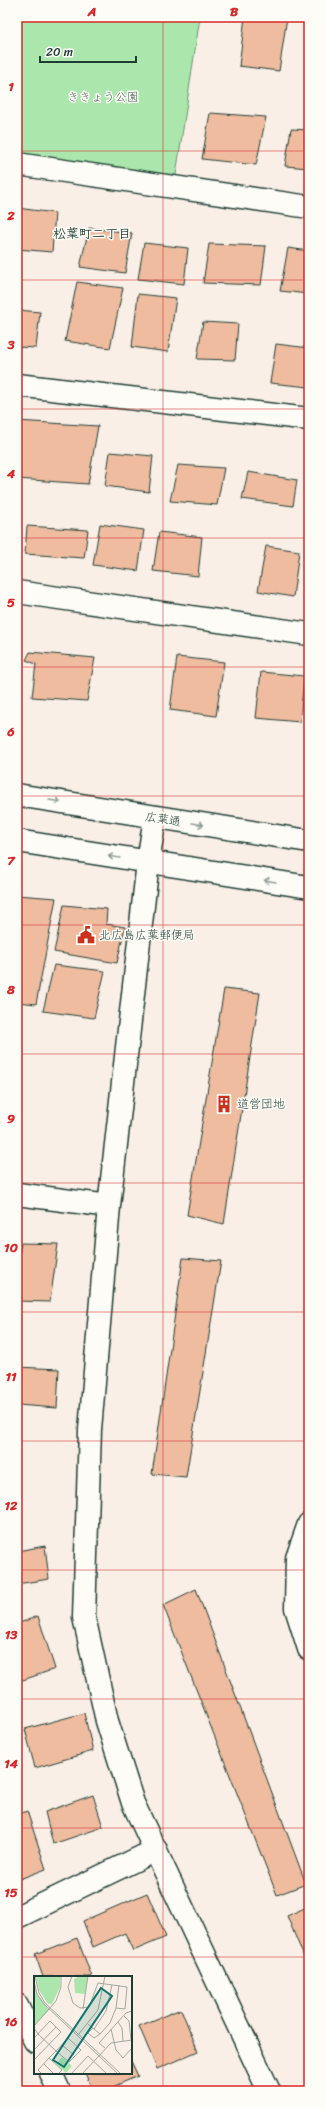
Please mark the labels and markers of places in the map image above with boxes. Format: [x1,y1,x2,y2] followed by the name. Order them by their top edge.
[99,924,195,946] place label: 北広島広葉郵便局
[76,925,96,945] public building icon: 北広島広葉郵便局
[237,1093,285,1115] place label: 道営団地
[214,1094,234,1114] building icon: 道営団地

